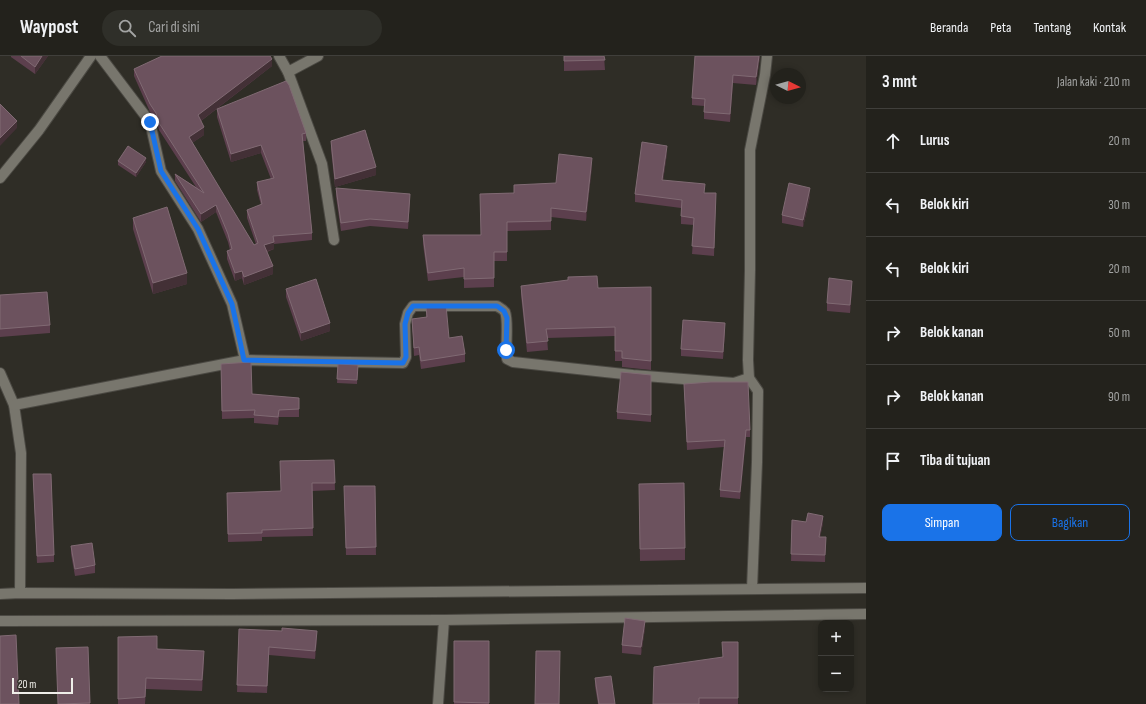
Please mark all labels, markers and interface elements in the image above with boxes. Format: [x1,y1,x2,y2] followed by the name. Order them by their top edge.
[102,10,382,46] search box
[20,16,78,39] text: Waypost
[116,17,138,39] icon: search
[148,18,199,37] text: Cari di sini
[930,19,968,36] text: Beranda
[990,19,1011,36] text: Peta
[1033,19,1071,36] text: Tentang
[1093,19,1126,36] text: Kontak
[770,68,806,104] north arrow
[882,72,917,92] text: 3 mnt
[1057,74,1130,90] text: Jalan kaki · 210 m
[141,113,159,131] route end
[882,130,904,152] icon: ahead
[920,131,949,150] text: Lurus
[1108,133,1130,149] text: 20 m
[882,194,904,216] icon: left
[920,195,969,214] text: Belok kiri
[1108,197,1130,213] text: 30 m
[882,258,904,280] icon: left
[920,259,969,278] text: Belok kiri
[1108,261,1130,277] text: 20 m
[882,322,904,344] icon: right
[920,323,984,342] text: Belok kanan
[1109,325,1130,341] text: 50 m
[497,341,515,359] route start
[882,386,904,408] icon: right
[920,387,984,406] text: Belok kanan
[1108,389,1130,405] text: 90 m
[882,450,904,472] icon: arrive
[920,451,990,470] text: Tiba di tujuan
[882,504,1002,541] button: Simpan
[1010,504,1130,541] button: Bagikan
[818,620,854,692] map controls
[818,620,854,656] button: +
[818,656,854,692] button: −
[12,676,73,695] scale bar
[18,678,36,691] text: 20 m

